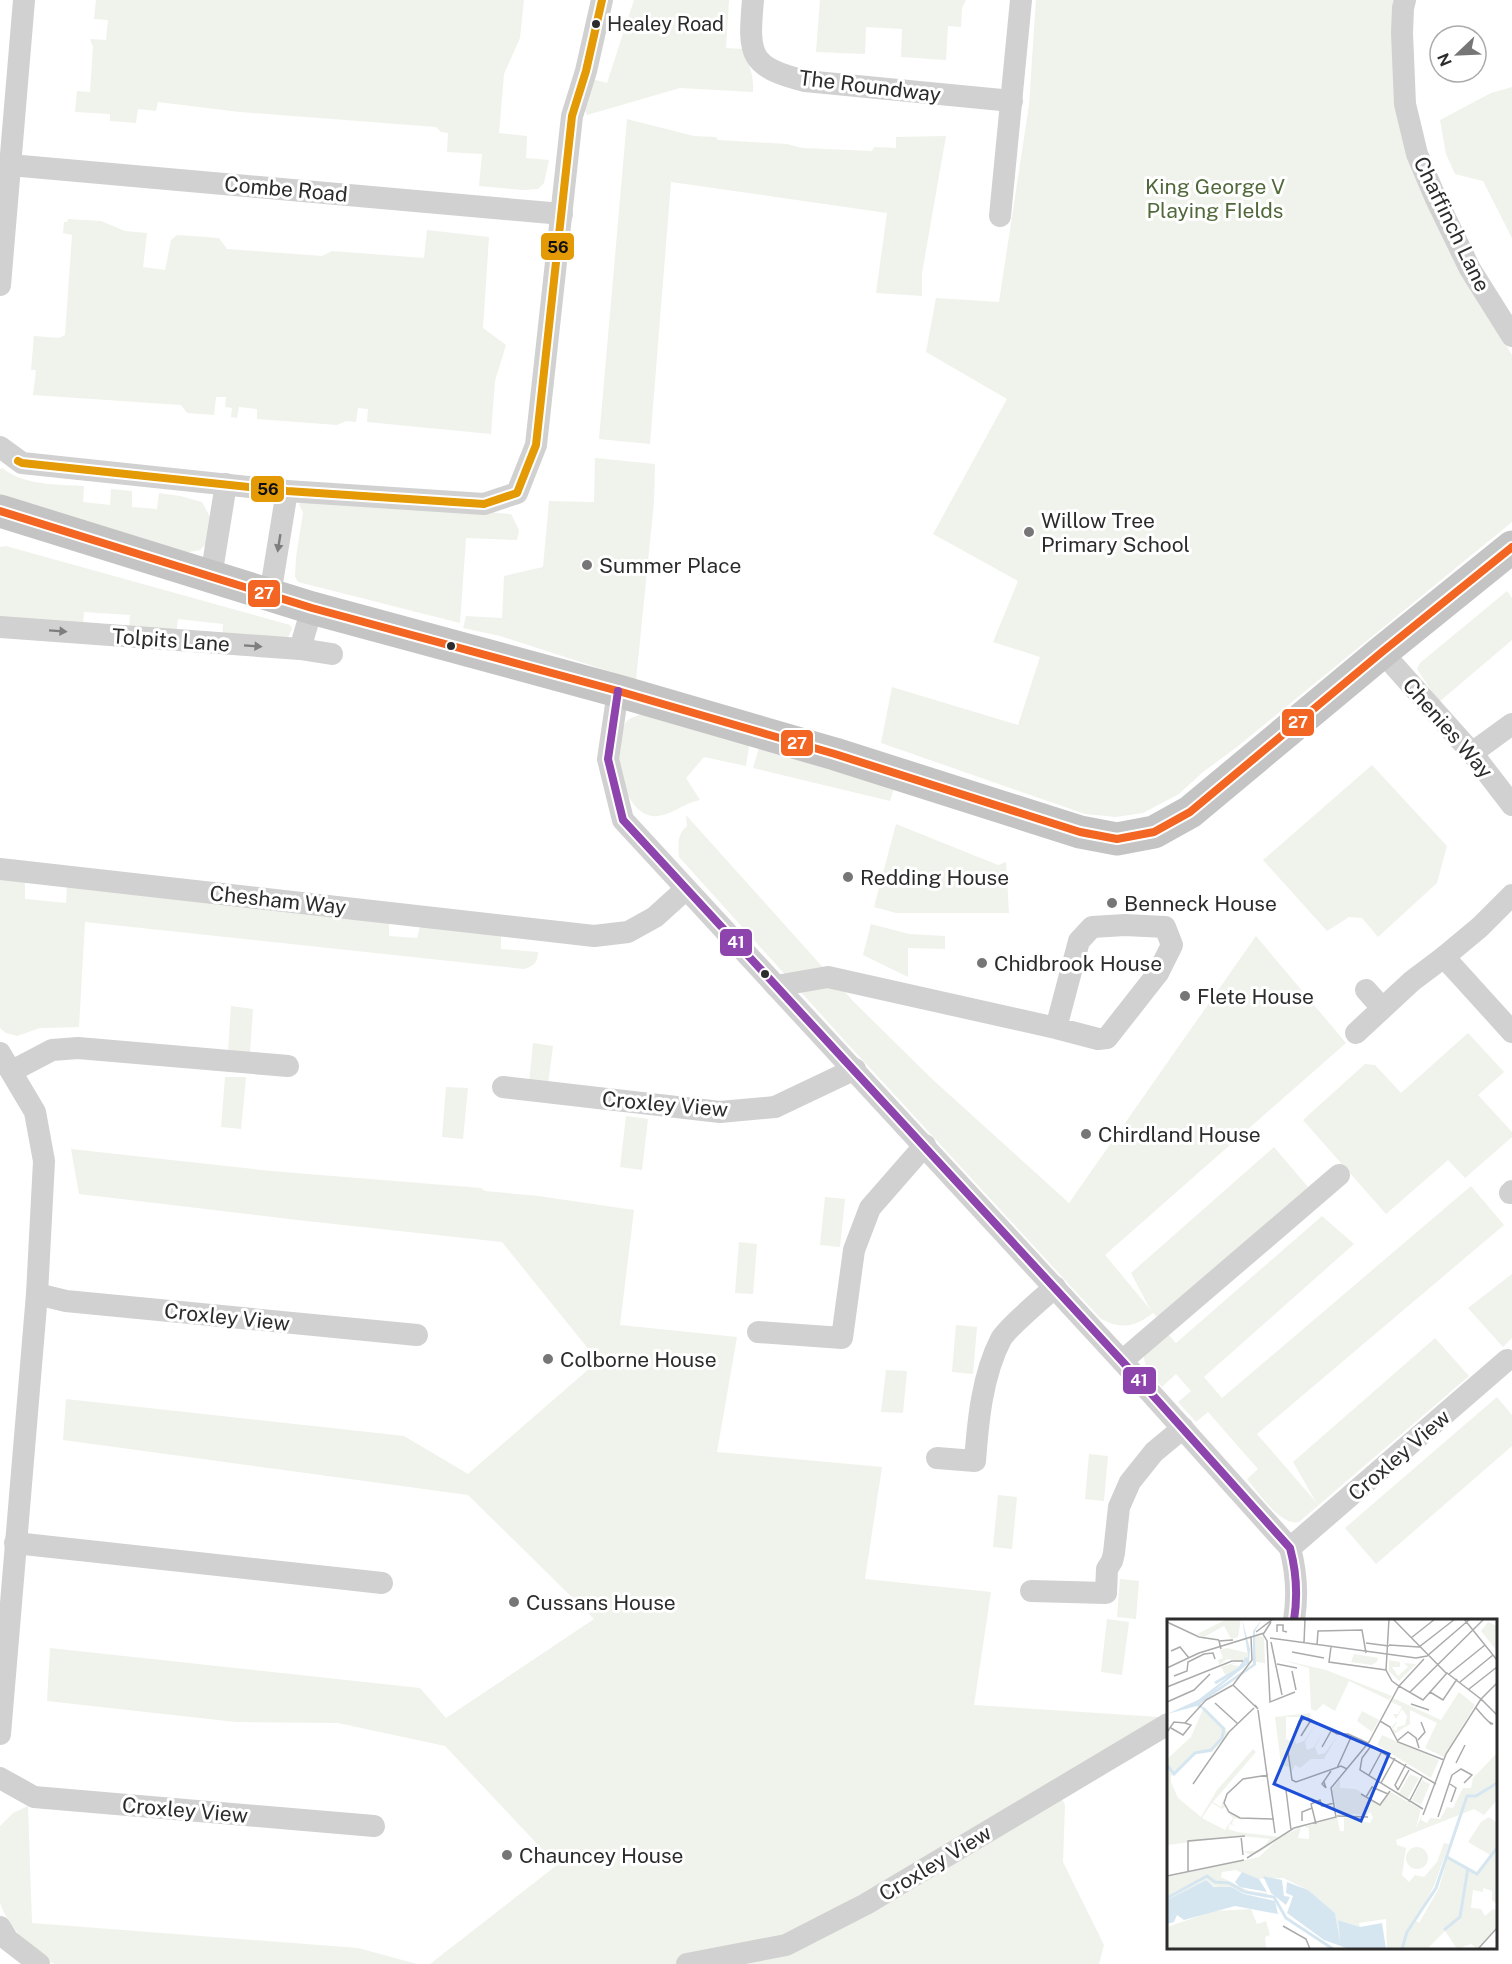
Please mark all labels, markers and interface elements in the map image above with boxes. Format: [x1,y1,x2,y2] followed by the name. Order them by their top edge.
[607,12,724,36] place label: Healey Road
[590,18,602,30] marker: Healey Road
[1428,24,1488,84] north arrow
[1433,50,1456,69] text: N
[798,65,942,107] street label: The Roundway
[1409,152,1495,296] street label: Chaffinch Lane
[223,171,349,207] street label: Combe Road
[1145,174,1285,223] park label: King George V Playing FIelds
[540,232,575,261] line badge: 56
[547,238,569,257] text: 56
[250,475,285,503] line badge: 56
[257,480,279,499] text: 56
[1041,508,1190,557] place label: Willow Tree Primary School
[1022,525,1036,539] marker: Willow Tree Primary School
[274,534,283,553] one-way arrow
[599,553,741,578] place label: Summer Place
[580,558,594,572] marker: Summer Place
[247,579,281,608] line badge: 27
[254,584,274,603] text: 27
[111,623,231,657] street label: Tolpits Lane
[49,626,68,636] one-way arrow
[445,640,457,652] unlabelled marker
[243,641,262,651] one-way arrow
[1398,673,1498,783] street label: Chenies Way
[1281,708,1315,737] line badge: 27
[1288,713,1308,732] text: 27
[780,729,814,757] line badge: 27
[787,734,807,753] text: 27
[860,865,1009,890] place label: Redding House
[841,870,855,884] marker: Redding House
[209,880,347,920] street label: Chesham Way
[1124,891,1277,916] place label: Benneck House
[1105,896,1119,910] marker: Benneck House
[719,928,753,957] line badge: 41
[727,933,745,952] text: 41
[994,951,1162,976] place label: Chidbrook House
[975,956,989,970] marker: Chidbrook House
[759,968,771,980] unlabelled marker
[1197,984,1314,1009] place label: Flete House
[1178,989,1192,1003] marker: Flete House
[601,1086,729,1122] street label: Croxley View
[1098,1122,1261,1147] place label: Chirdland House
[1079,1127,1093,1141] marker: Chirdland House
[163,1298,291,1336] street label: Croxley View
[560,1347,717,1372] place label: Colborne House
[541,1352,555,1366] marker: Colborne House
[1122,1366,1157,1395] line badge: 41
[1130,1371,1148,1390] text: 41
[1343,1404,1455,1506] street label: Croxley View
[526,1590,676,1615] place label: Cussans House
[507,1595,521,1609] marker: Cussans House
[1167,1619,1497,1949] inset map
[121,1792,249,1828] street label: Croxley View
[874,1820,996,1906] street label: Croxley View
[519,1843,683,1868] place label: Chauncey House
[500,1848,514,1862] marker: Chauncey House

